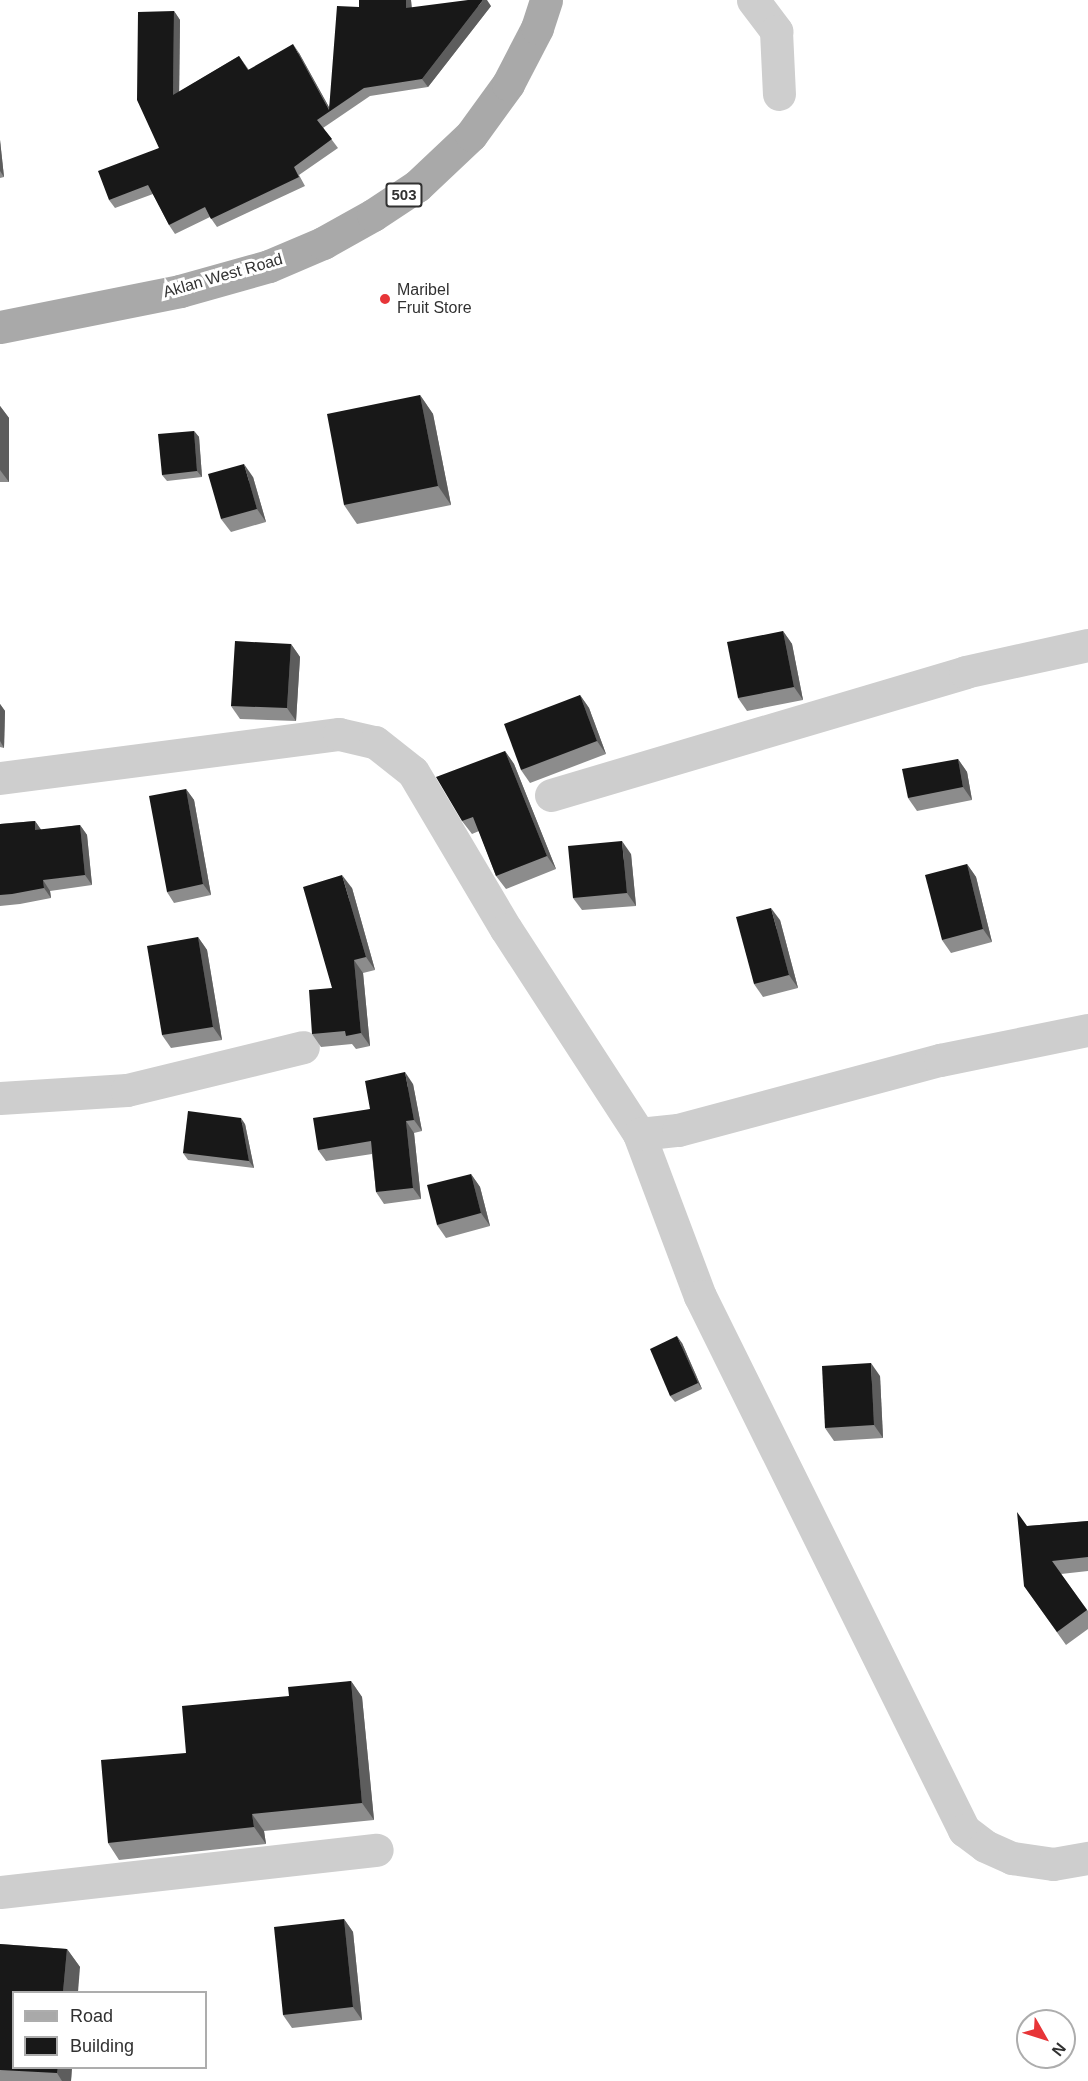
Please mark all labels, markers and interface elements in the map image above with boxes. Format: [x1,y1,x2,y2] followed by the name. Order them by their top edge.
[384,183,424,207] road number: 503
[161,250,285,302] street label: Aklan West Road
[397,280,472,318] place label: Maribel Fruit Store
[378,292,392,306] marker: Maribel Fruit Store
[12,1991,207,2069] legend
[70,2006,113,2026] text: Road
[1016,2009,1076,2069] north arrow
[70,2036,134,2056] text: Building
[1049,2040,1069,2059] text: N

